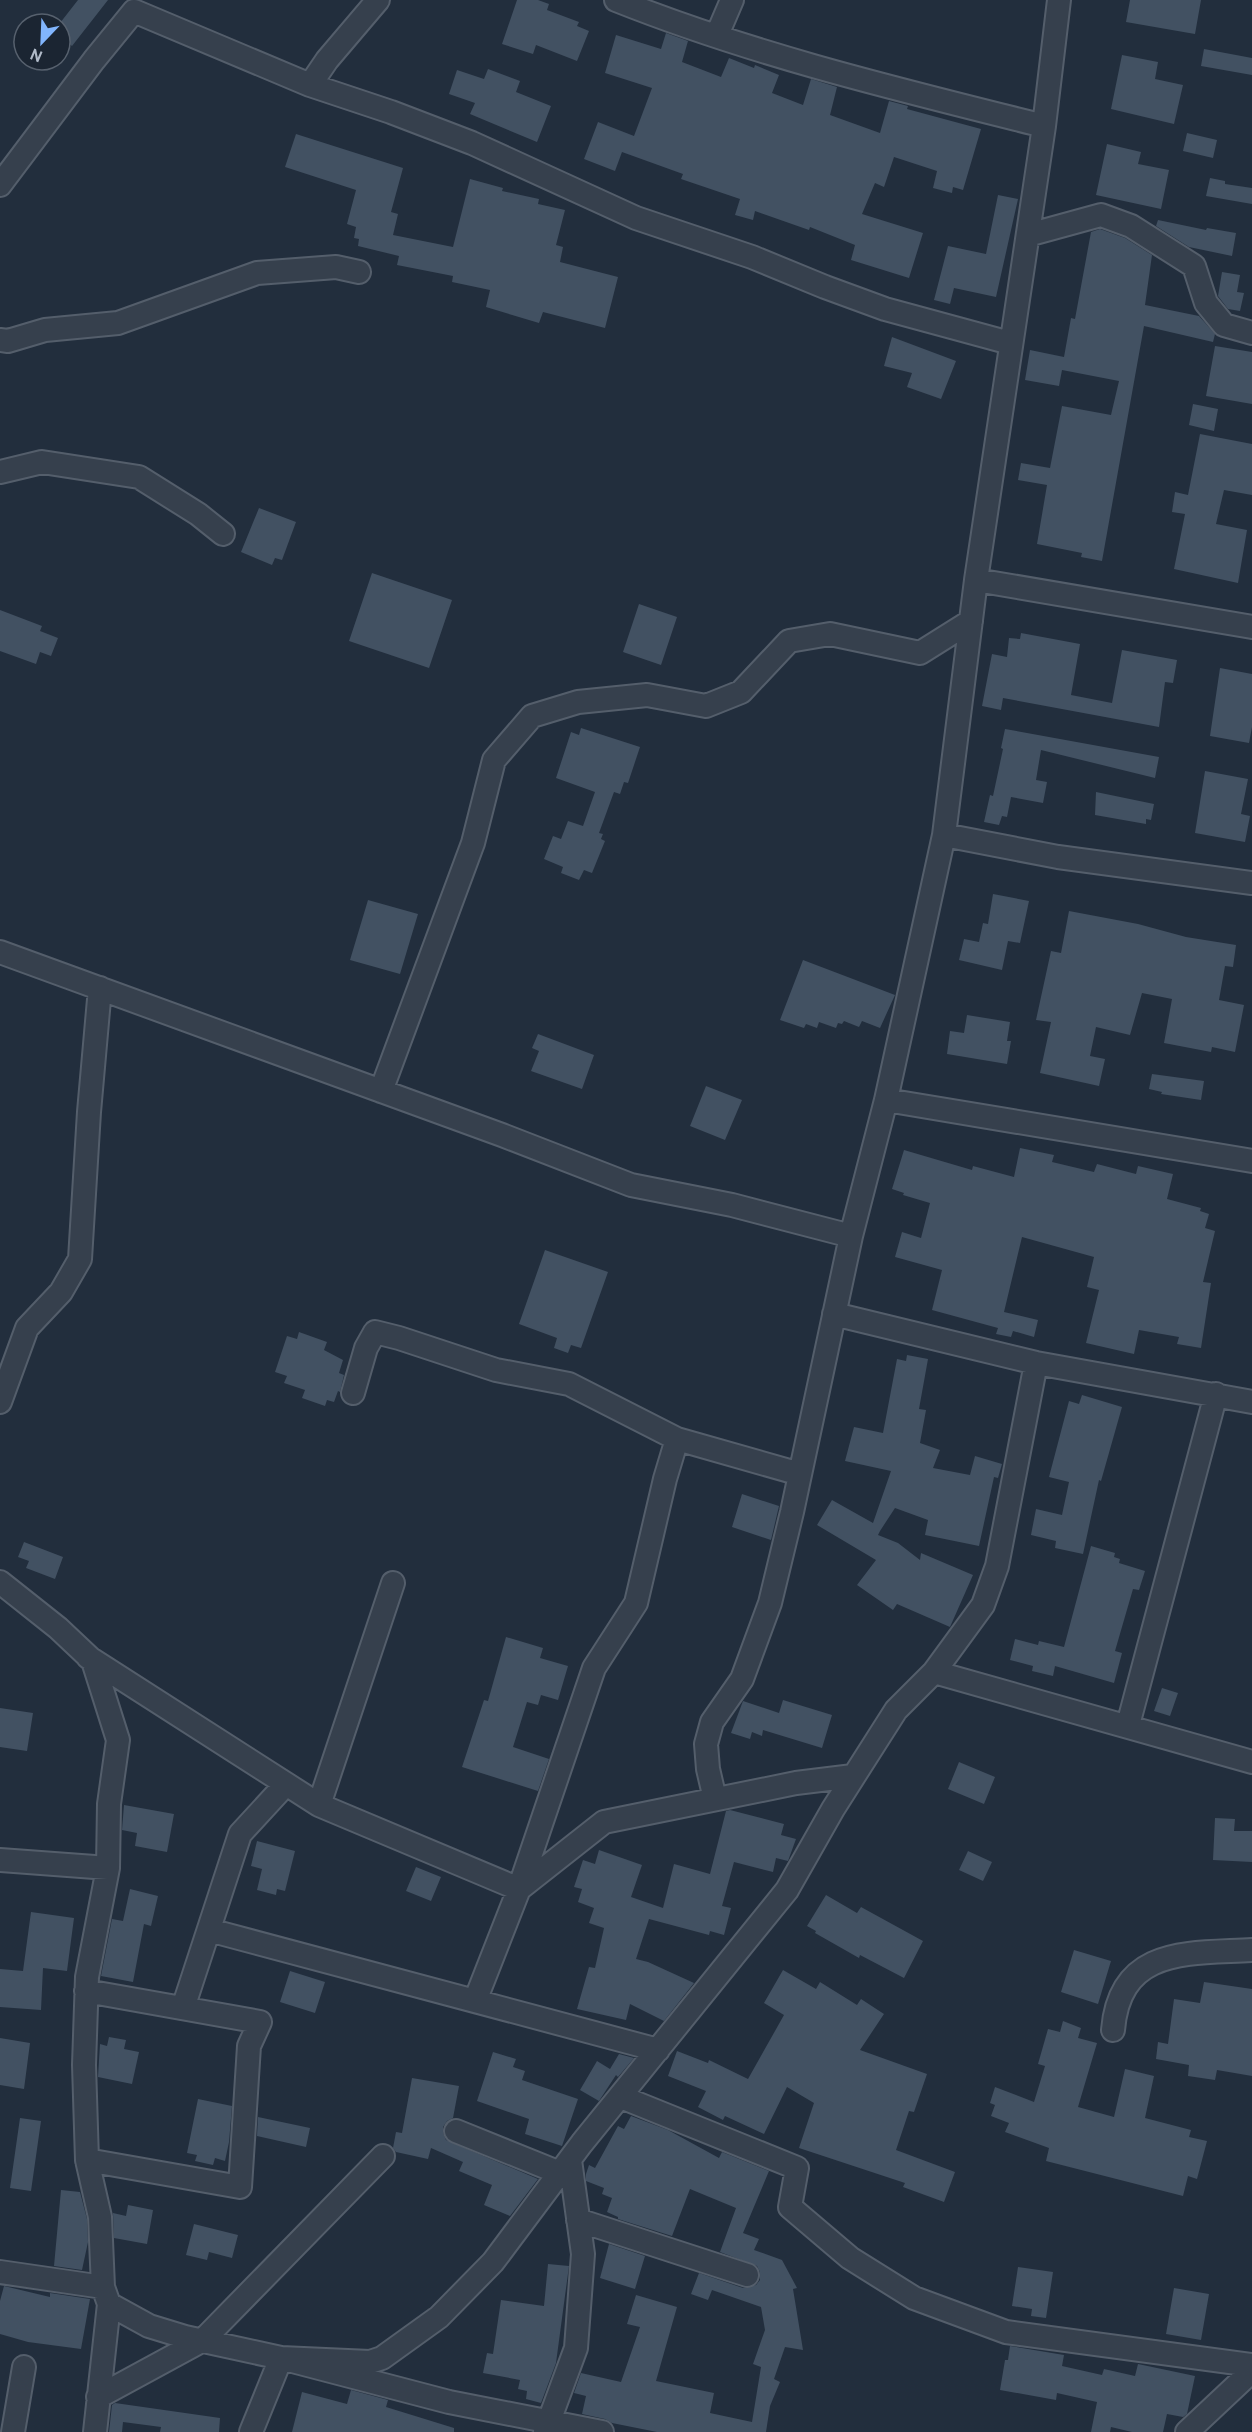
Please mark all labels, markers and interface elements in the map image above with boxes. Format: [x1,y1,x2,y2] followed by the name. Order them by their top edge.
[12,12,72,72] north arrow
[28,43,46,65] text: N

